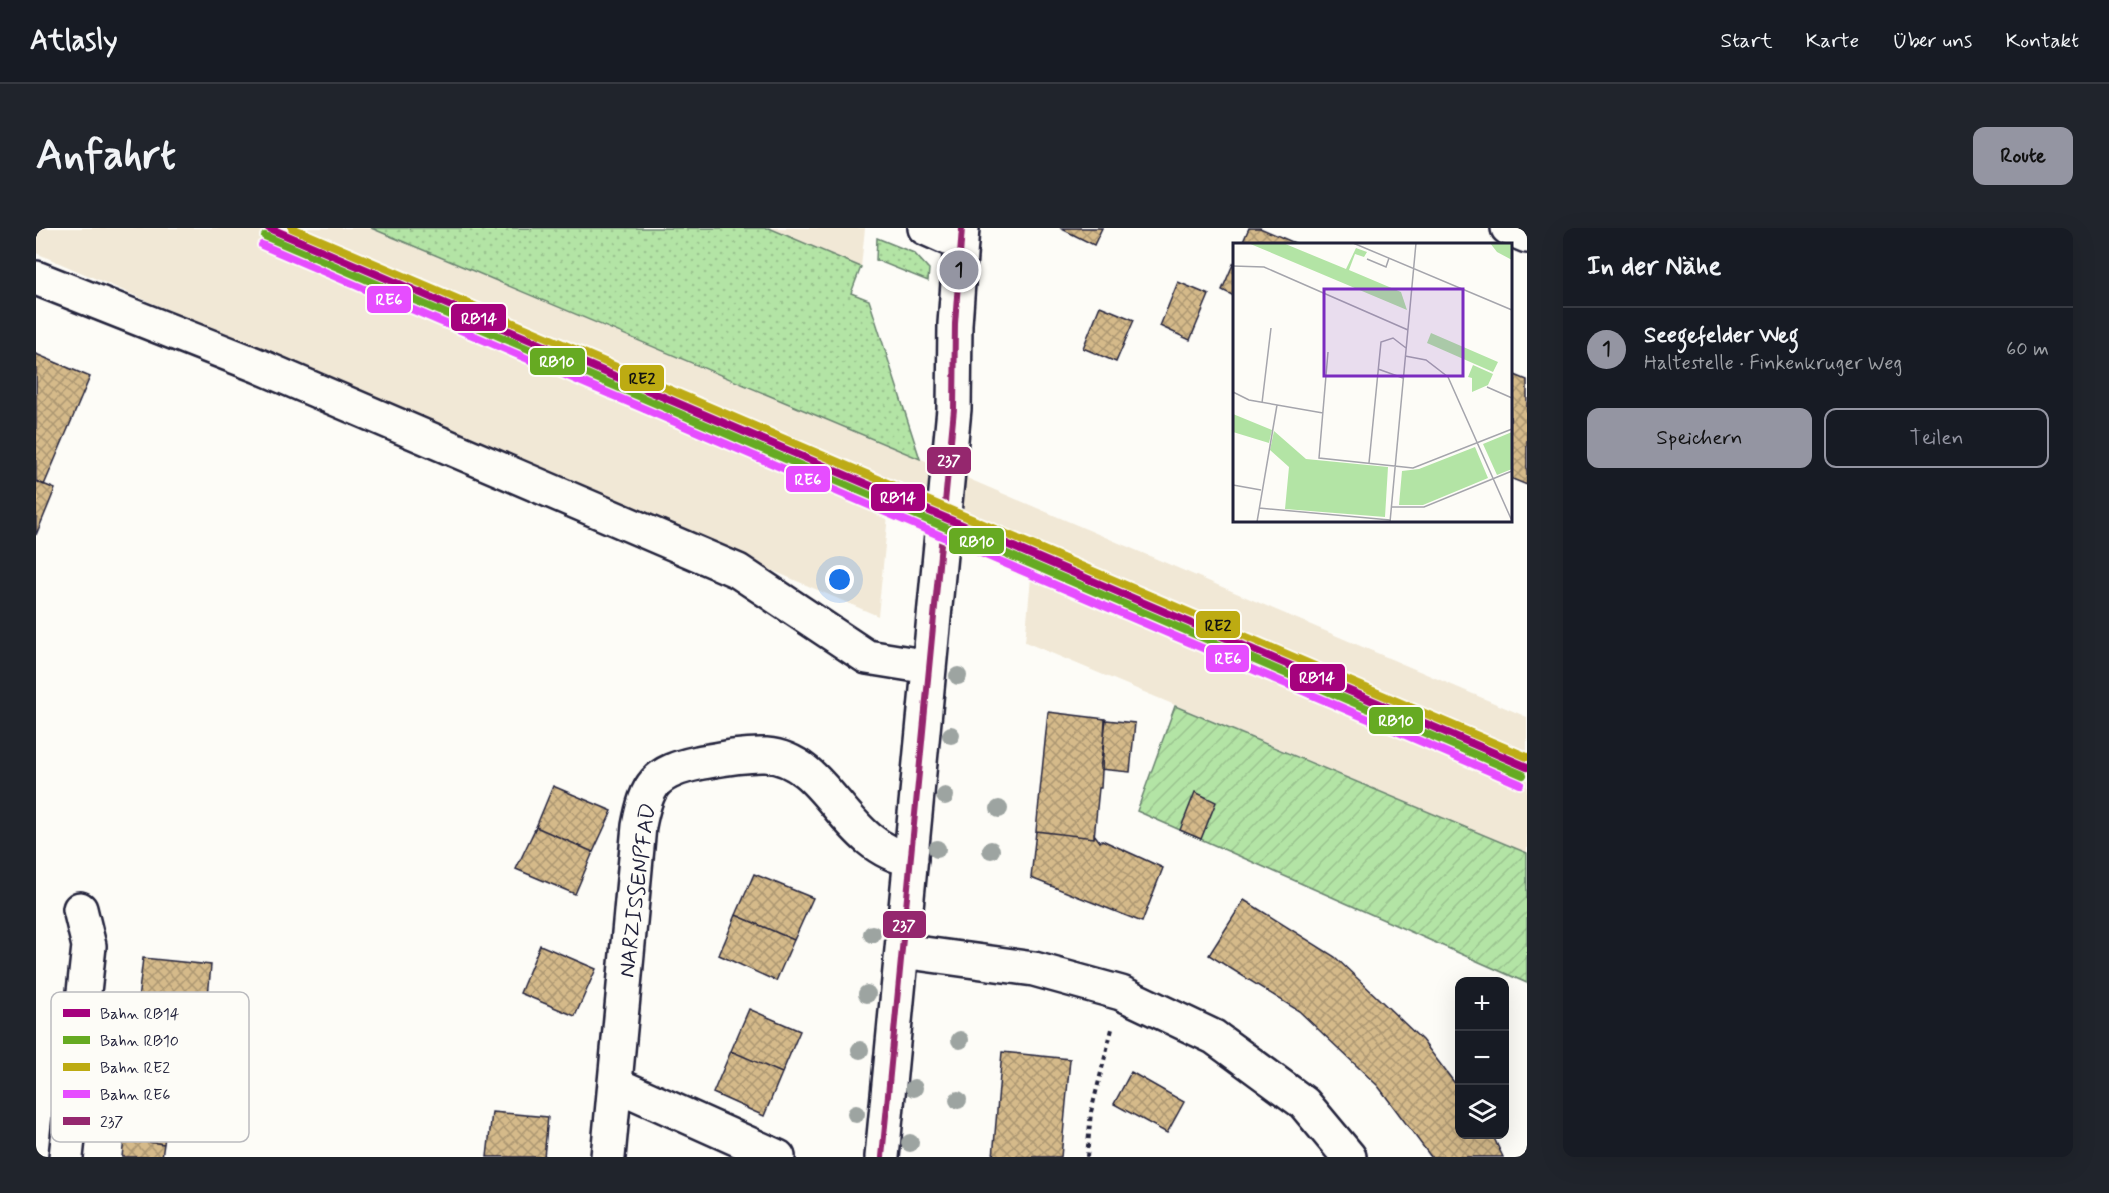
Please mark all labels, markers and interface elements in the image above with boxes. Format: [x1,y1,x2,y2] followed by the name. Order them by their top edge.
[30,23,118,60] text: Atlasly
[1721,27,1773,55] text: Start
[1806,27,1859,55] text: Karte
[1892,27,1972,55] text: Über uns
[2005,27,2079,55] text: Kontakt
[1973,127,2073,185] button: Route
[36,129,176,184] text: Anfahrt
[1233,243,1512,522] inset map
[940,248,978,292] pin: 1
[1587,250,1721,284] text: In der Nähe
[366,285,412,314] line badge: RE6
[376,290,402,311] text: RE6
[450,303,507,332] line badge: RB14
[461,309,497,330] text: RB14
[1644,322,1799,350] text: Seegefelder Weg
[1602,336,1611,363] text: 1
[2006,336,2049,363] text: 60 m
[529,347,586,376] line badge: RB10
[1644,350,1902,377] text: Haltestelle · Finkenkruger Weg
[539,352,575,373] text: RB10
[619,364,665,392] line badge: RE2
[629,369,655,390] text: RE2
[1587,408,1812,468] button: Speichern
[1824,408,2049,468] button: Teilen
[926,446,972,475] line badge: 237
[937,451,961,472] text: 237
[785,465,831,493] line badge: RE6
[795,470,821,491] text: RE6
[870,483,926,512] line badge: RB14
[880,488,916,509] text: RB14
[948,527,1005,555] line badge: RB10
[959,532,995,553] text: RB10
[825,565,854,594] your location
[1195,610,1241,639] line badge: RE2
[1205,616,1231,637] text: RE2
[1205,644,1250,673] line badge: RE6
[1215,649,1241,670] text: RE6
[1289,663,1346,692] line badge: RB14
[1299,668,1335,689] text: RB14
[1368,706,1424,735] line badge: RB10
[1378,711,1414,732] text: RB10
[613,801,663,979] street label: NARZISSENPFAD
[882,910,927,939] line badge: 237
[892,916,916,937] text: 237
[1455,977,1509,1139] map controls
[1455,977,1509,1031] button: +
[51,992,249,1142] legend
[100,1004,180,1025] text: Bahn RB14
[100,1031,179,1052] text: Bahn RB10
[1455,1031,1509,1085] button: −
[100,1058,170,1079] text: Bahn RE2
[100,1085,170,1106] text: Bahn RE6
[1455,1085,1509,1139] button: layers
[100,1112,124,1133] text: 237

